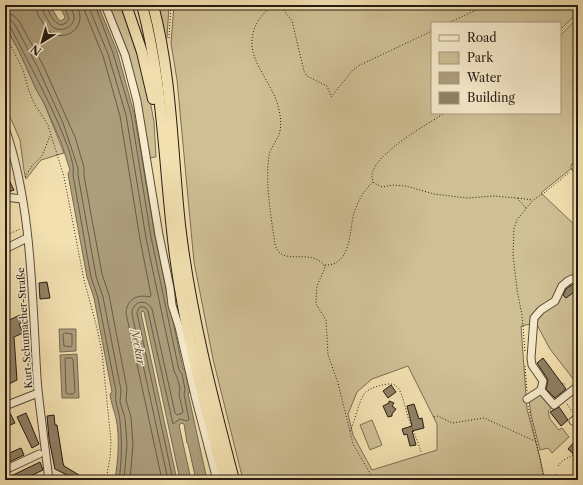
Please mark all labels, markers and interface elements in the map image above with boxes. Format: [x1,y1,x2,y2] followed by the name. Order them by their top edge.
[22,22,62,62] north arrow
[431,22,561,114] legend
[467,30,497,45] text: Road
[28,41,44,58] text: N
[467,50,494,65] text: Park
[466,70,501,85] text: Water
[467,90,515,105] text: Building
[14,267,35,389] street label: Kurt-Schumacher-Straße
[127,327,148,367] water label: Neckar

